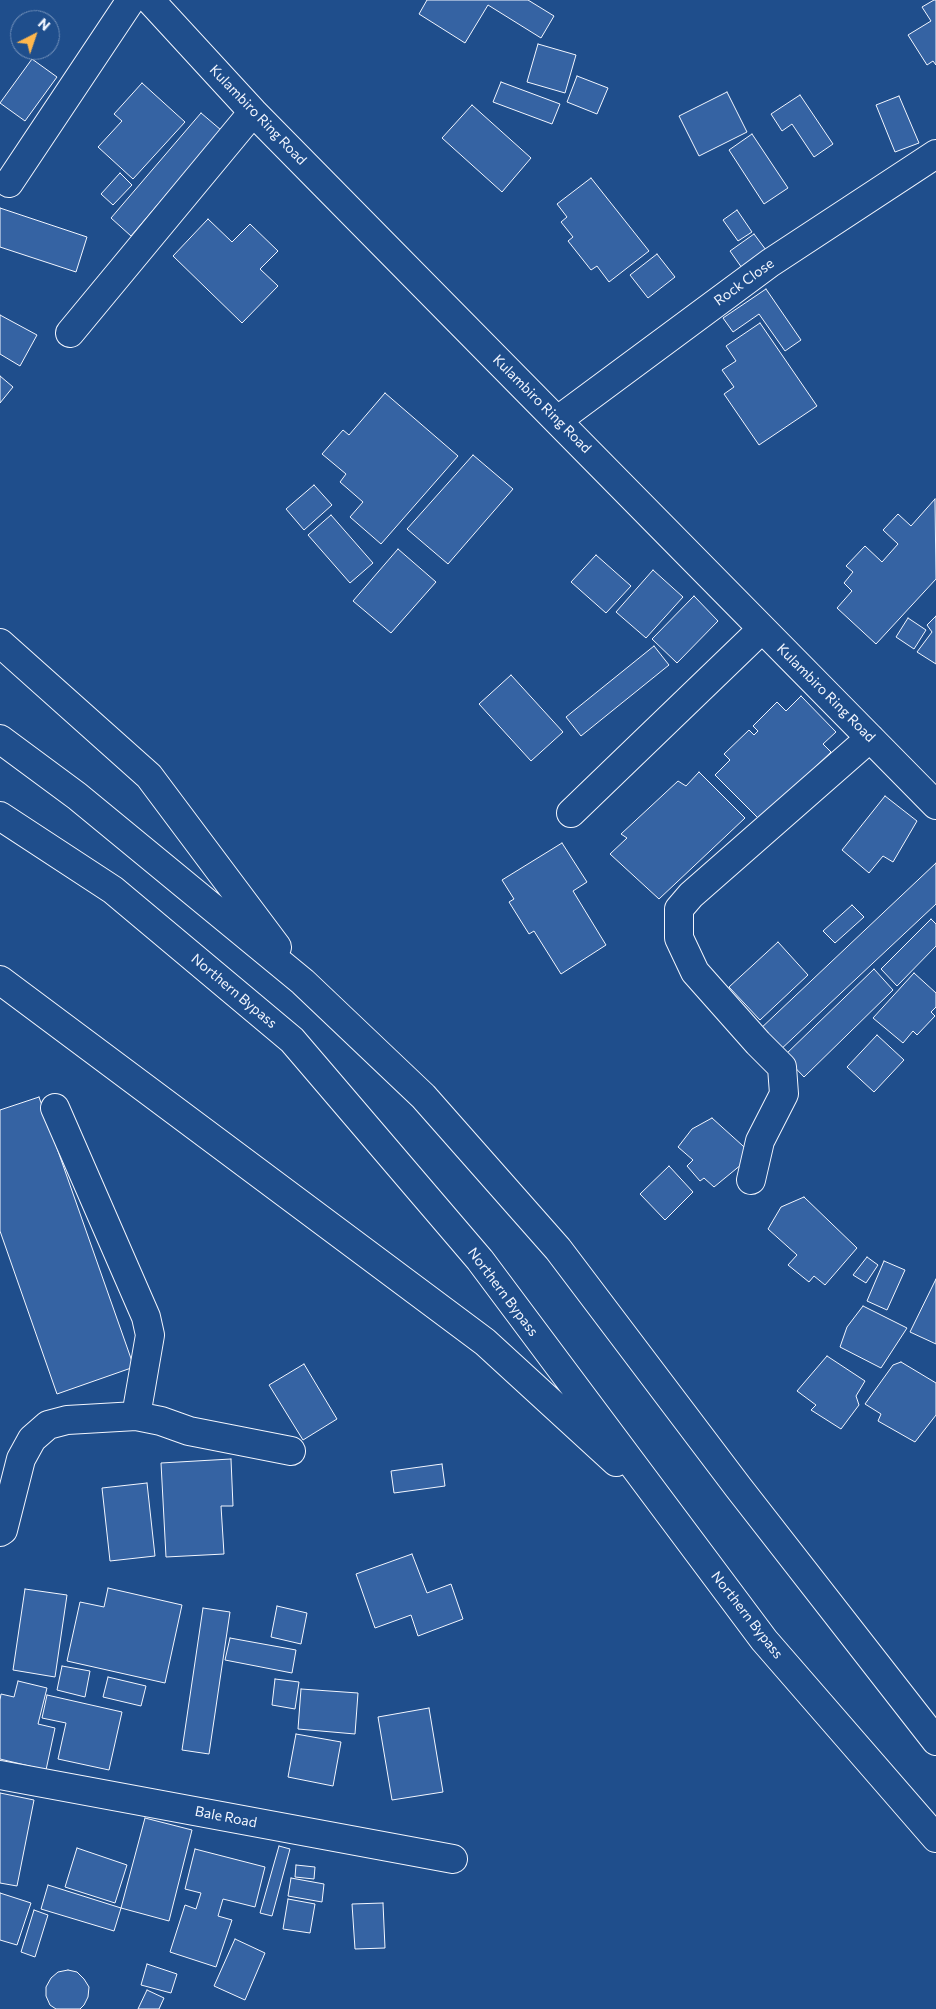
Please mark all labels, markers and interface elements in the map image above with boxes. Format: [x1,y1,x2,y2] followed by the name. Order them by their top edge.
[10,10,60,60] north arrow
[35,14,54,34] text: N
[206,62,310,168] street label: Kulambiro Ring Road
[711,255,777,309] street label: Rock Close
[489,351,595,457] street label: Kulambiro Ring Road
[773,640,879,746] street label: Kulambiro Ring Road
[188,950,280,1032] street label: Northern Bypass
[464,1244,542,1340] street label: Northern Bypass
[708,1568,786,1662] street label: Northern Bypass
[194,1803,258,1831] street label: Bale Road

